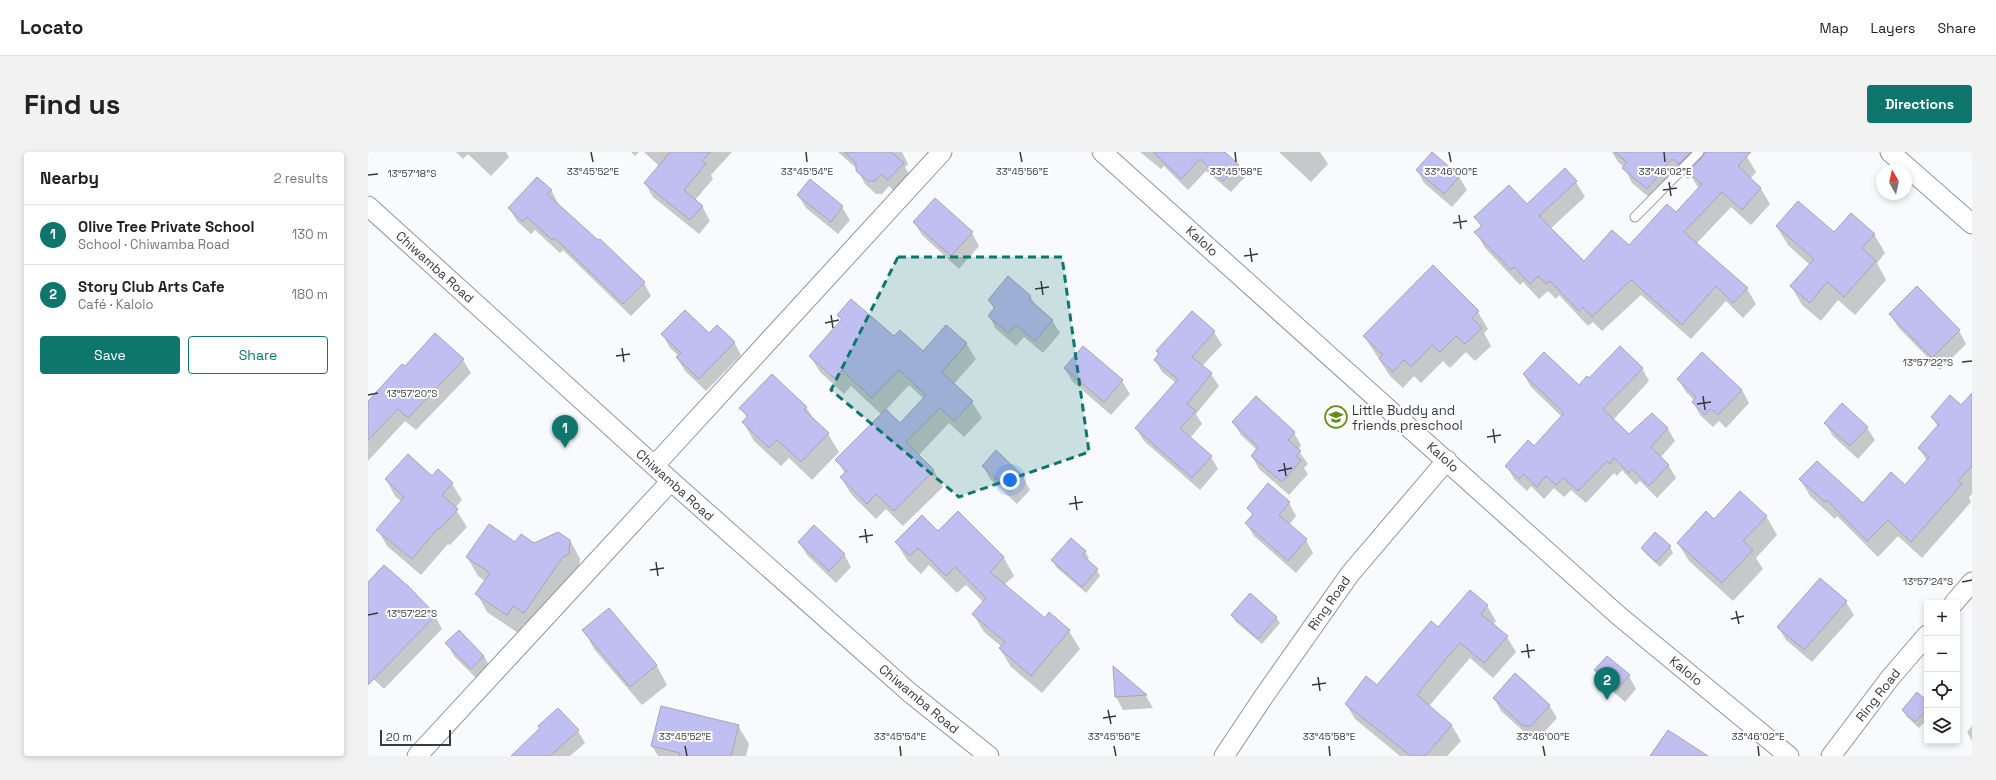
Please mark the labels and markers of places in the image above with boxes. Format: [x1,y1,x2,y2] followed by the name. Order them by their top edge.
[1352,402,1463,434] place label: Little Buddy and friends preschool
[1323,404,1349,430] school or university icon: Little Buddy and friends preschool
[552,415,578,448] pin: 1
[1594,667,1620,700] pin: 2

